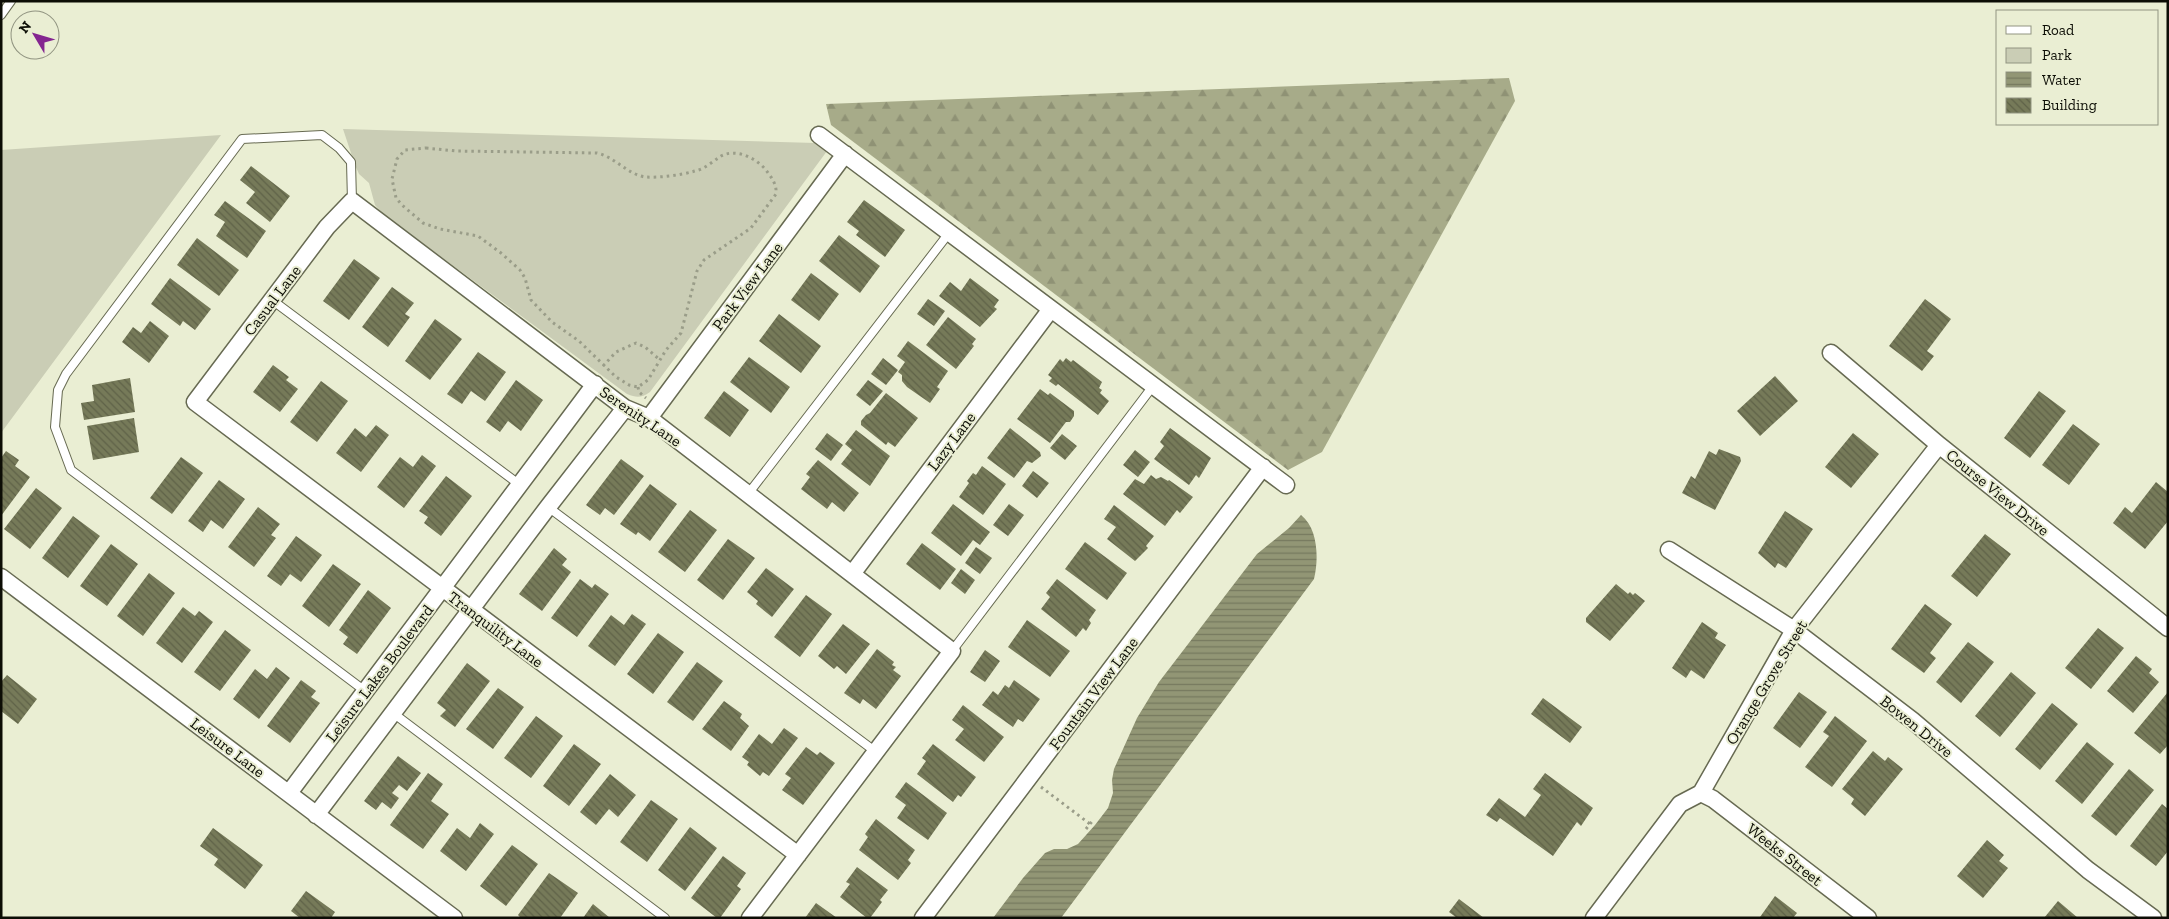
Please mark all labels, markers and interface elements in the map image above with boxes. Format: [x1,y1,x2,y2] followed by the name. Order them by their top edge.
[10,10,60,60] north arrow
[1996,10,2159,125] legend
[15,18,35,37] text: N
[2042,21,2075,39] text: Road
[2042,46,2072,64] text: Park
[2042,71,2082,89] text: Water
[2042,96,2097,114] text: Building
[708,238,787,334] street label: Park View Lane
[240,262,305,339] street label: Casual Lane
[596,382,685,451] street label: Serenity Lane
[923,408,980,474] street label: Lazy Lane
[1942,445,2053,540] street label: Course View Drive
[444,587,547,671] street label: Tranquility Lane
[322,601,437,746] street label: Leisure Lakes Boulevard
[1722,616,1811,748] street label: Orange Grove Street
[1045,633,1142,753] street label: Fountain View Lane
[1877,691,1957,761] street label: Bowen Drive
[187,713,268,781] street label: Leisure Lane
[1743,819,1826,890] street label: Weeks Street

